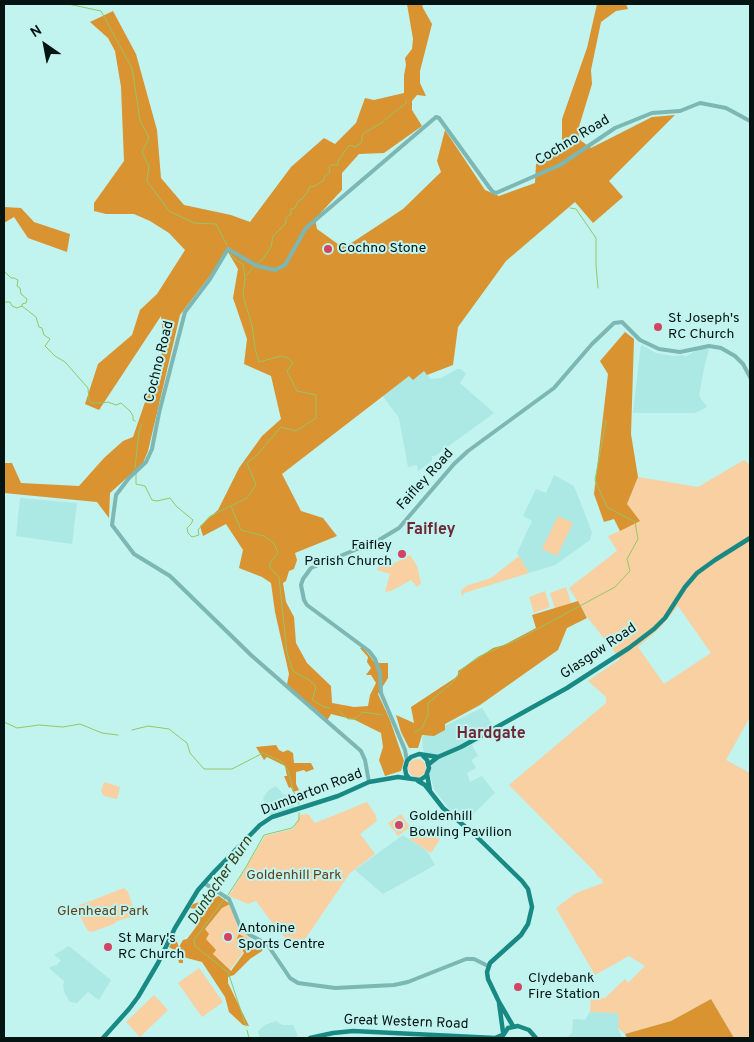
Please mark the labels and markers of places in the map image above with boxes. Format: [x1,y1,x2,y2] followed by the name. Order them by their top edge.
[338,241,426,257] place label: Cochno Stone
[322,243,334,255] marker: Cochno Stone
[668,311,740,344] place label: St Joseph's RC Church
[652,321,664,333] marker: St Joseph's RC Church
[304,538,392,570] place label: Faifley Parish Church
[396,548,408,560] marker: Faifley Parish Church
[409,809,512,842] place label: Goldenhill Bowling Pavilion
[393,819,405,831] marker: Goldenhill Bowling Pavilion
[238,921,325,954] place label: Antonine Sports Centre
[118,931,184,964] place label: St Mary's RC Church
[222,931,234,943] marker: Antonine Sports Centre
[102,941,114,953] marker: St Mary's RC Church
[528,971,600,1004] place label: Clydebank Fire Station
[512,981,524,993] marker: Clydebank Fire Station

